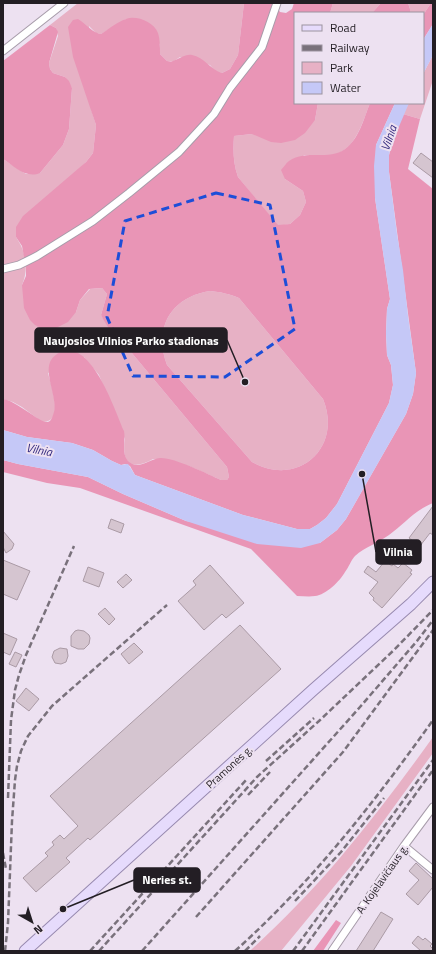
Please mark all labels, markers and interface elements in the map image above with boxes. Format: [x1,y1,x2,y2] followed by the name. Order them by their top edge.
[294,12,424,104] legend
[330,18,356,37] text: Road
[330,38,370,57] text: Railway
[330,58,353,77] text: Park
[330,78,361,97] text: Water
[375,121,402,153] water label: Vilnia
[35,328,227,352] callout: Naujosios Vilnios Parko stadionas
[43,331,219,350] text: Naujosios Vilnios Parko stadionas
[24,438,55,462] water label: Vilnia
[376,540,421,564] callout: Vilnia
[383,542,413,561] text: Vilnia
[202,742,256,792] street label: Pramonės g.
[352,841,412,917] street label: A. Kojelavičiaus g.
[134,868,200,892] callout: Neries st.
[142,870,192,889] text: Neries st.
[12,902,52,942] north arrow
[30,921,46,938] text: N

